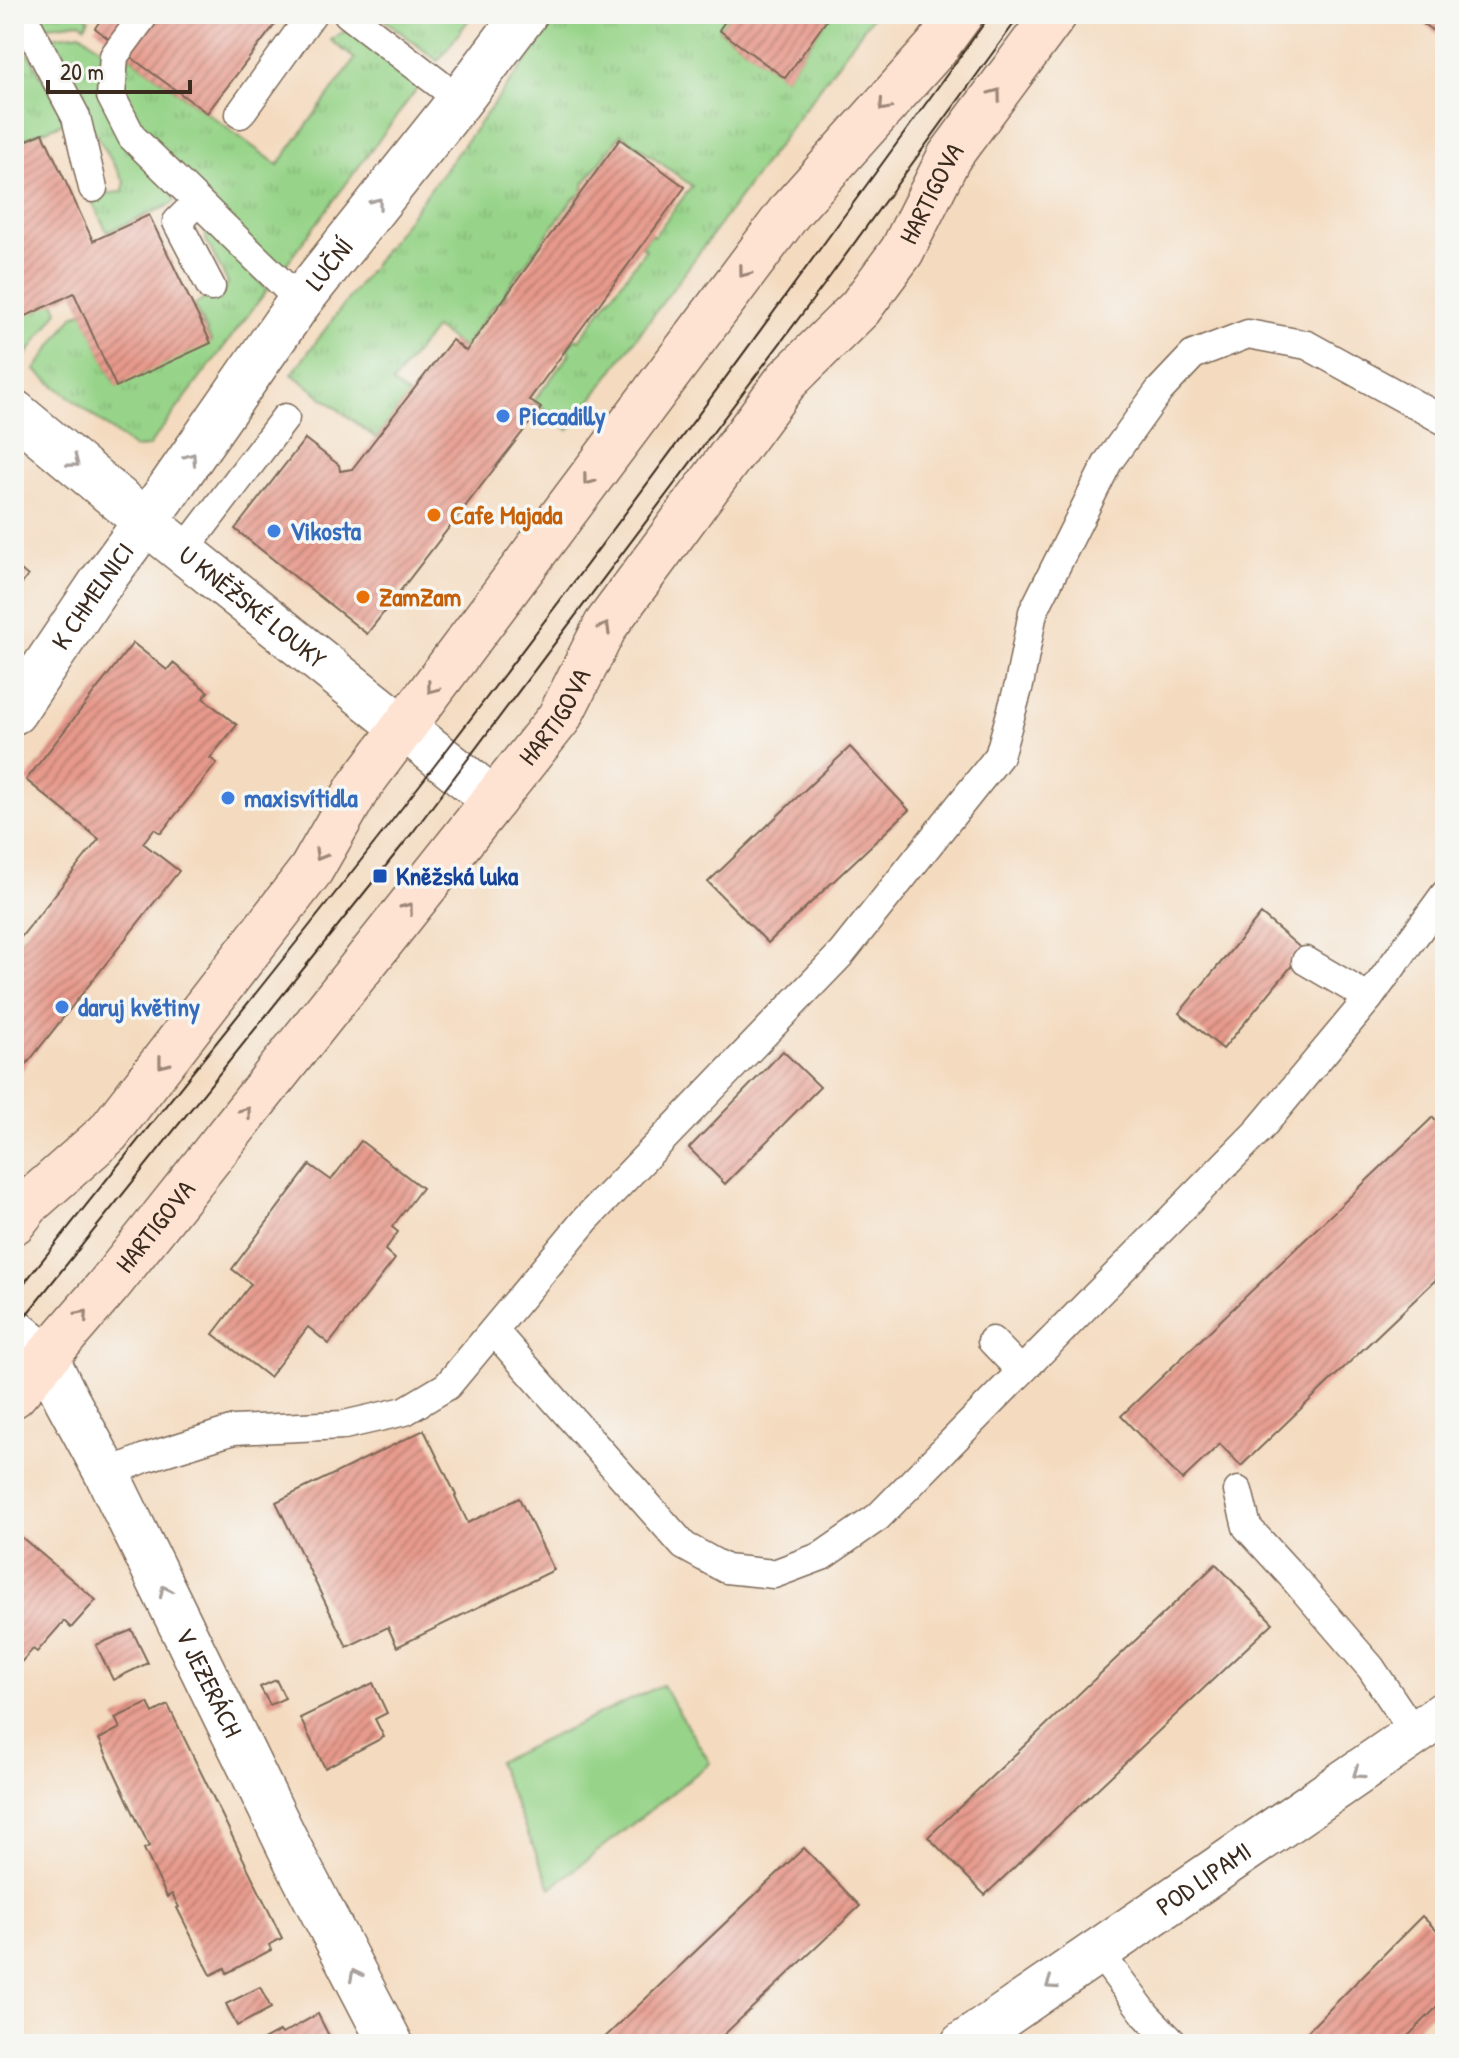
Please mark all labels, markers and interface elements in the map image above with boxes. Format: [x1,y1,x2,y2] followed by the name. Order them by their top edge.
[48,44,190,94] scale bar
[60,55,104,87] text: 20 m
[986,88,1001,103] one-way arrow
[879,97,894,112] one-way arrow
[890,135,971,250] street label: HARTIGOVA
[368,197,382,212] one-way arrow
[297,230,361,297] street label: LUČNÍ
[740,263,754,278] one-way arrow
[519,398,606,434] place label: Piccadilly
[494,407,512,425] marker: Piccadilly
[65,452,80,466] one-way arrow
[181,453,196,467] one-way arrow
[584,471,598,486] one-way arrow
[450,497,563,532] place label: Cafe Majada
[425,506,443,524] marker: Cafe Majada
[290,513,362,548] place label: Vikosta
[265,522,283,540] marker: Vikosta
[43,535,142,656] street label: K CHMELNICI
[172,537,334,676] street label: U KNĚŽSKÉ LOUKY
[379,579,461,614] place label: ZamZam
[354,588,372,606] marker: ZamZam
[595,622,611,637] one-way arrow
[510,662,598,772] street label: HARTIGOVA
[428,679,442,694] one-way arrow
[244,780,358,815] place label: maxisvítidla
[219,789,237,807] marker: maxisvítidla
[314,847,330,861] one-way arrow
[396,858,519,893] place label: Kněžská luka
[371,867,389,885] marker: Kněžská luka
[398,903,413,917] one-way arrow
[78,989,200,1025] place label: daruj květiny
[53,998,71,1016] marker: daruj květiny
[158,1054,172,1068] one-way arrow
[236,1107,251,1121] one-way arrow
[107,1172,203,1280] street label: HARTIGOVA
[73,1309,88,1324] one-way arrow
[159,1585,175,1600] one-way arrow
[168,1622,251,1743] street label: V JEZERÁCH
[1352,1763,1366,1778] one-way arrow
[1149,1833,1258,1923] street label: POD LIPAMI
[350,1968,365,1983] one-way arrow
[1045,1974,1059,1989] one-way arrow

